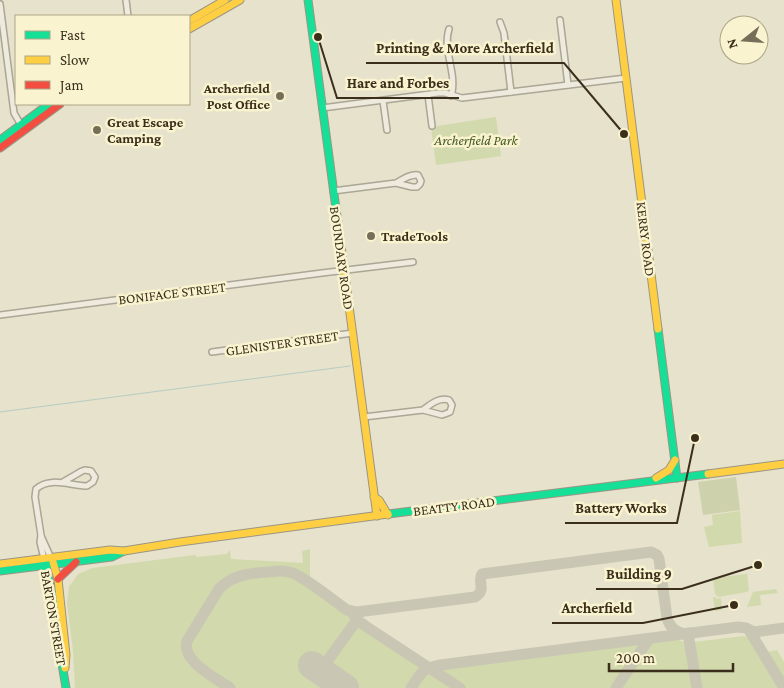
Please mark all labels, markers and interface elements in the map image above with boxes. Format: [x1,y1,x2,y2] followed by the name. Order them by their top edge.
[15,15,190,105] legend
[719,15,769,65] north arrow
[60,27,86,43] text: Fast
[366,33,564,63] callout: Printing & More Archerfield
[722,36,741,51] text: N
[376,40,555,56] text: Printing & More Archerfield
[60,52,90,68] text: Slow
[337,68,459,98] callout: Hare and Forbes
[347,75,449,91] text: Hare and Forbes
[58,77,83,94] text: Jam
[203,80,270,112] place label: Archerfield Post Office
[274,90,286,102] marker: Archerfield Post Office
[107,114,184,146] place label: Great Escape Camping
[91,124,103,136] marker: Great Escape Camping
[433,132,519,148] park label: Archerfield Park
[633,201,659,277] street label: KERRY ROAD
[327,205,357,311] street label: BOUNDARY ROAD
[381,228,448,244] place label: TradeTools
[365,230,377,242] marker: TradeTools
[117,278,227,308] street label: BONIFACE STREET
[225,327,340,359] street label: GLENISTER STREET
[412,493,496,519] street label: BEATTY ROAD
[565,493,677,523] callout: Battery Works
[575,500,667,516] text: Battery Works
[596,559,682,589] callout: Building 9
[606,566,672,582] text: Building 9
[38,569,70,667] street label: BARTON STREET
[552,593,643,623] callout: Archerfield
[560,600,633,616] text: Archerfield
[609,640,733,672] scale bar
[616,650,655,666] text: 200 m

